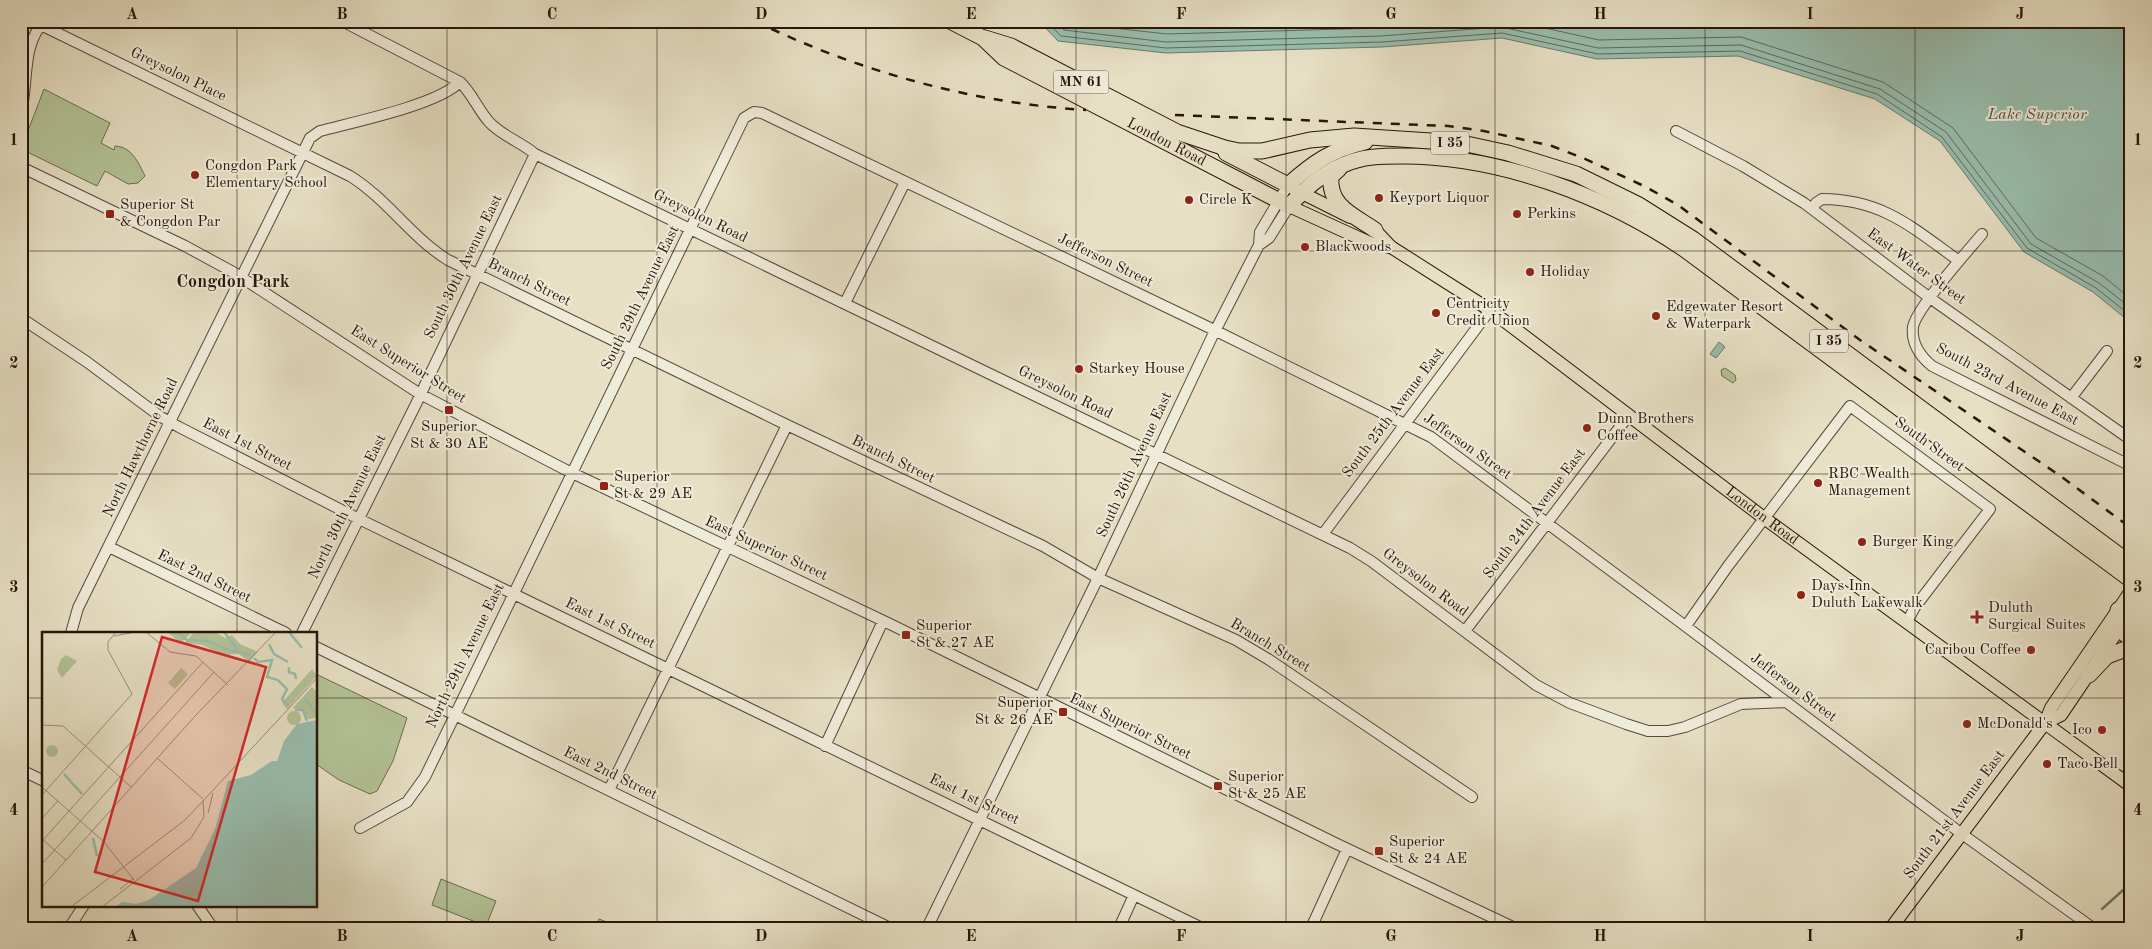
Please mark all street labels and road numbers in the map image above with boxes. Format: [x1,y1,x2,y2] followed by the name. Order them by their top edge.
[128,45,228,105] street label: Greysolon Place
[1054,70,1108,94] road number: MN 61
[1124,116,1208,169] street label: London Road
[1431,132,1469,154] road number: I 35
[650,188,750,246] street label: Greysolon Road
[422,192,506,342] street label: South 30th Avenue East
[599,223,683,373] street label: South 29th Avenue East
[1864,226,1968,308] street label: East Water Street
[1055,231,1155,291] street label: Jefferson Street
[485,256,573,310] street label: Branch Street
[347,323,469,407] street label: East Superior Street
[1810,330,1848,352] road number: I 35
[1933,341,2081,429] street label: South 23rd Avenue East
[1340,345,1448,481] street label: South 25th Avenue East
[1015,364,1115,422] street label: Greysolon Road
[101,376,181,520] street label: North Hawthorne Road
[1095,390,1175,540] street label: South 26th Avenue East
[1420,411,1514,483] street label: Jefferson Street
[1891,415,1967,475] street label: South Street
[200,416,294,474] street label: East 1st Street
[306,432,390,582] street label: North 30th Avenue East
[849,433,937,487] street label: Branch Street
[1481,446,1589,582] street label: South 24th Avenue East
[1723,484,1801,548] street label: London Road
[702,514,830,584] street label: East Superior Street
[1379,546,1471,620] street label: Greysolon Road
[155,548,253,606] street label: East 2nd Street
[424,581,508,731] street label: North 29th Avenue East
[563,596,657,652] street label: East 1st Street
[1227,616,1313,676] street label: Branch Street
[1747,651,1839,725] street label: Jefferson Street
[1067,691,1193,763] street label: East Superior Street
[561,745,659,803] street label: East 2nd Street
[1902,748,2008,882] street label: South 21st Avenue East
[927,772,1021,828] street label: East 1st Street

